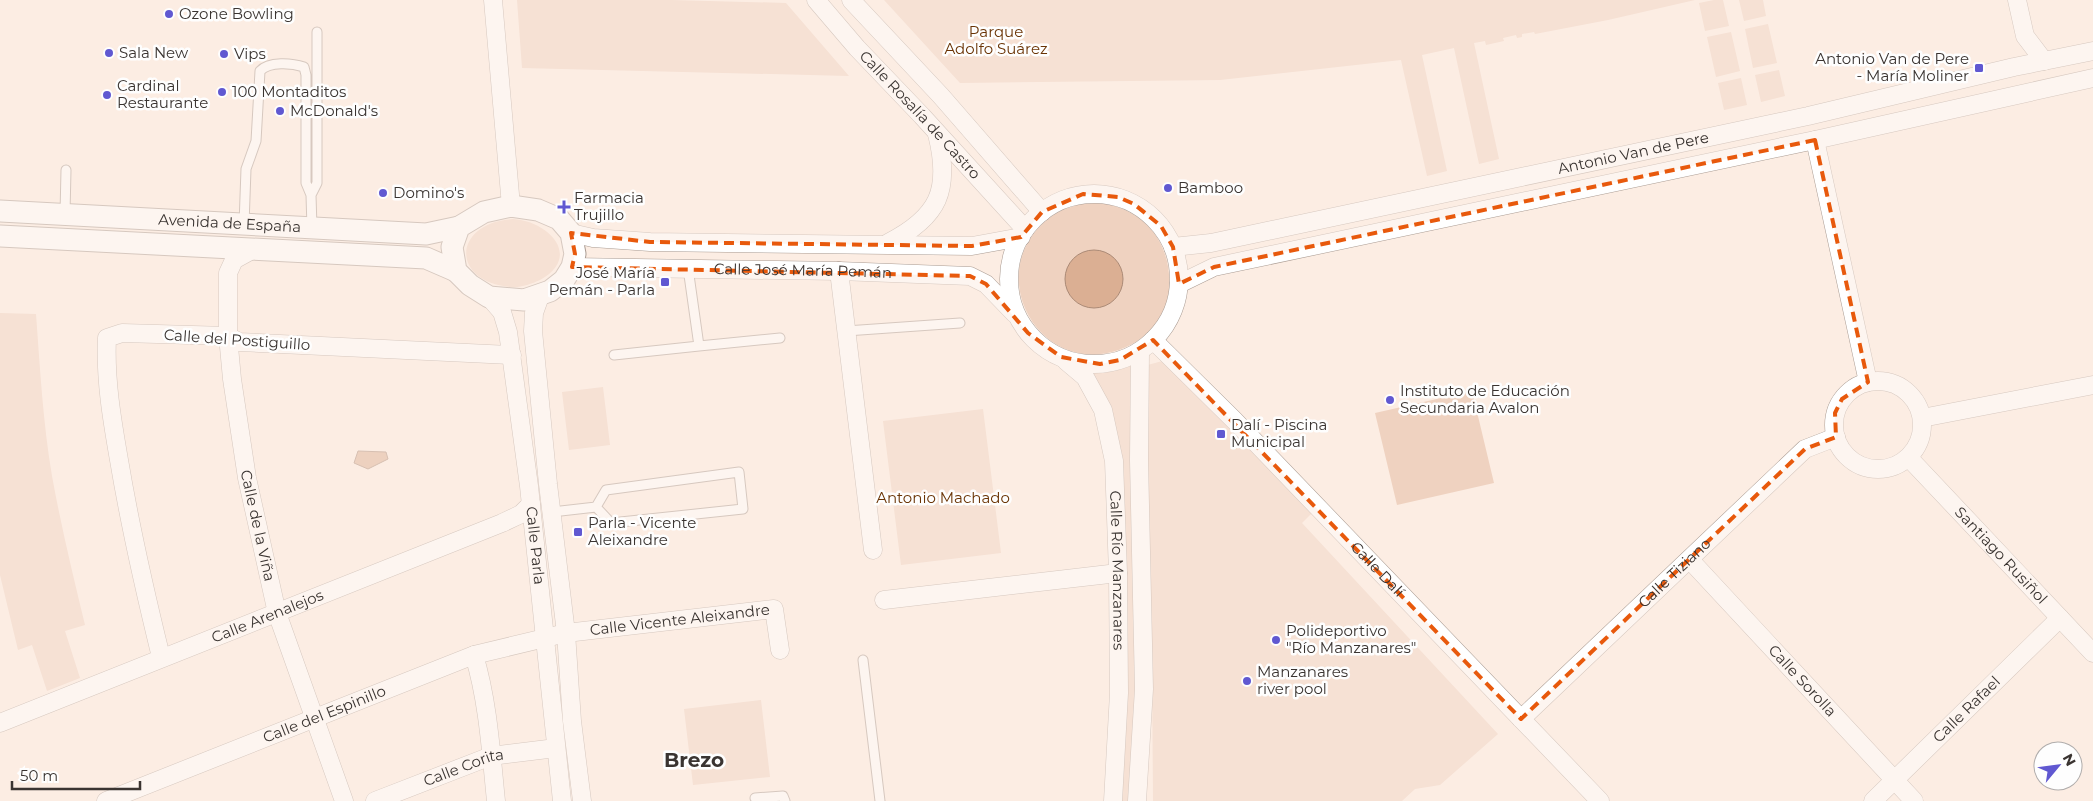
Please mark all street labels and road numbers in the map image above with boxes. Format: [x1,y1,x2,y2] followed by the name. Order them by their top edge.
[856,46,985,183] street label: Calle Rosalía de Castro
[1556,127,1711,178] street label: Antonio Van de Pere
[158,210,302,236] street label: Avenida de España
[714,259,892,282] street label: Calle José María Pemán
[163,325,311,354] street label: Calle del Postiguillo
[237,468,280,583] street label: Calle de la Viña
[1106,490,1129,650] street label: Calle Río Manzanares
[1951,502,2052,608] street label: Santiago Rusiñol
[522,505,549,586] street label: Calle Parla
[1634,534,1715,612] street label: Calle Tiziano
[1347,537,1410,601] street label: Calle Dalí
[209,585,326,647] street label: Calle Arenalejos
[589,600,771,639] street label: Calle Vicente Aleixandre
[1765,641,1841,720] street label: Calle Sorolla
[1929,672,2004,746] street label: Calle Rafael
[260,681,389,747] street label: Calle del Espinillo
[420,744,505,790] street label: Calle Corita

